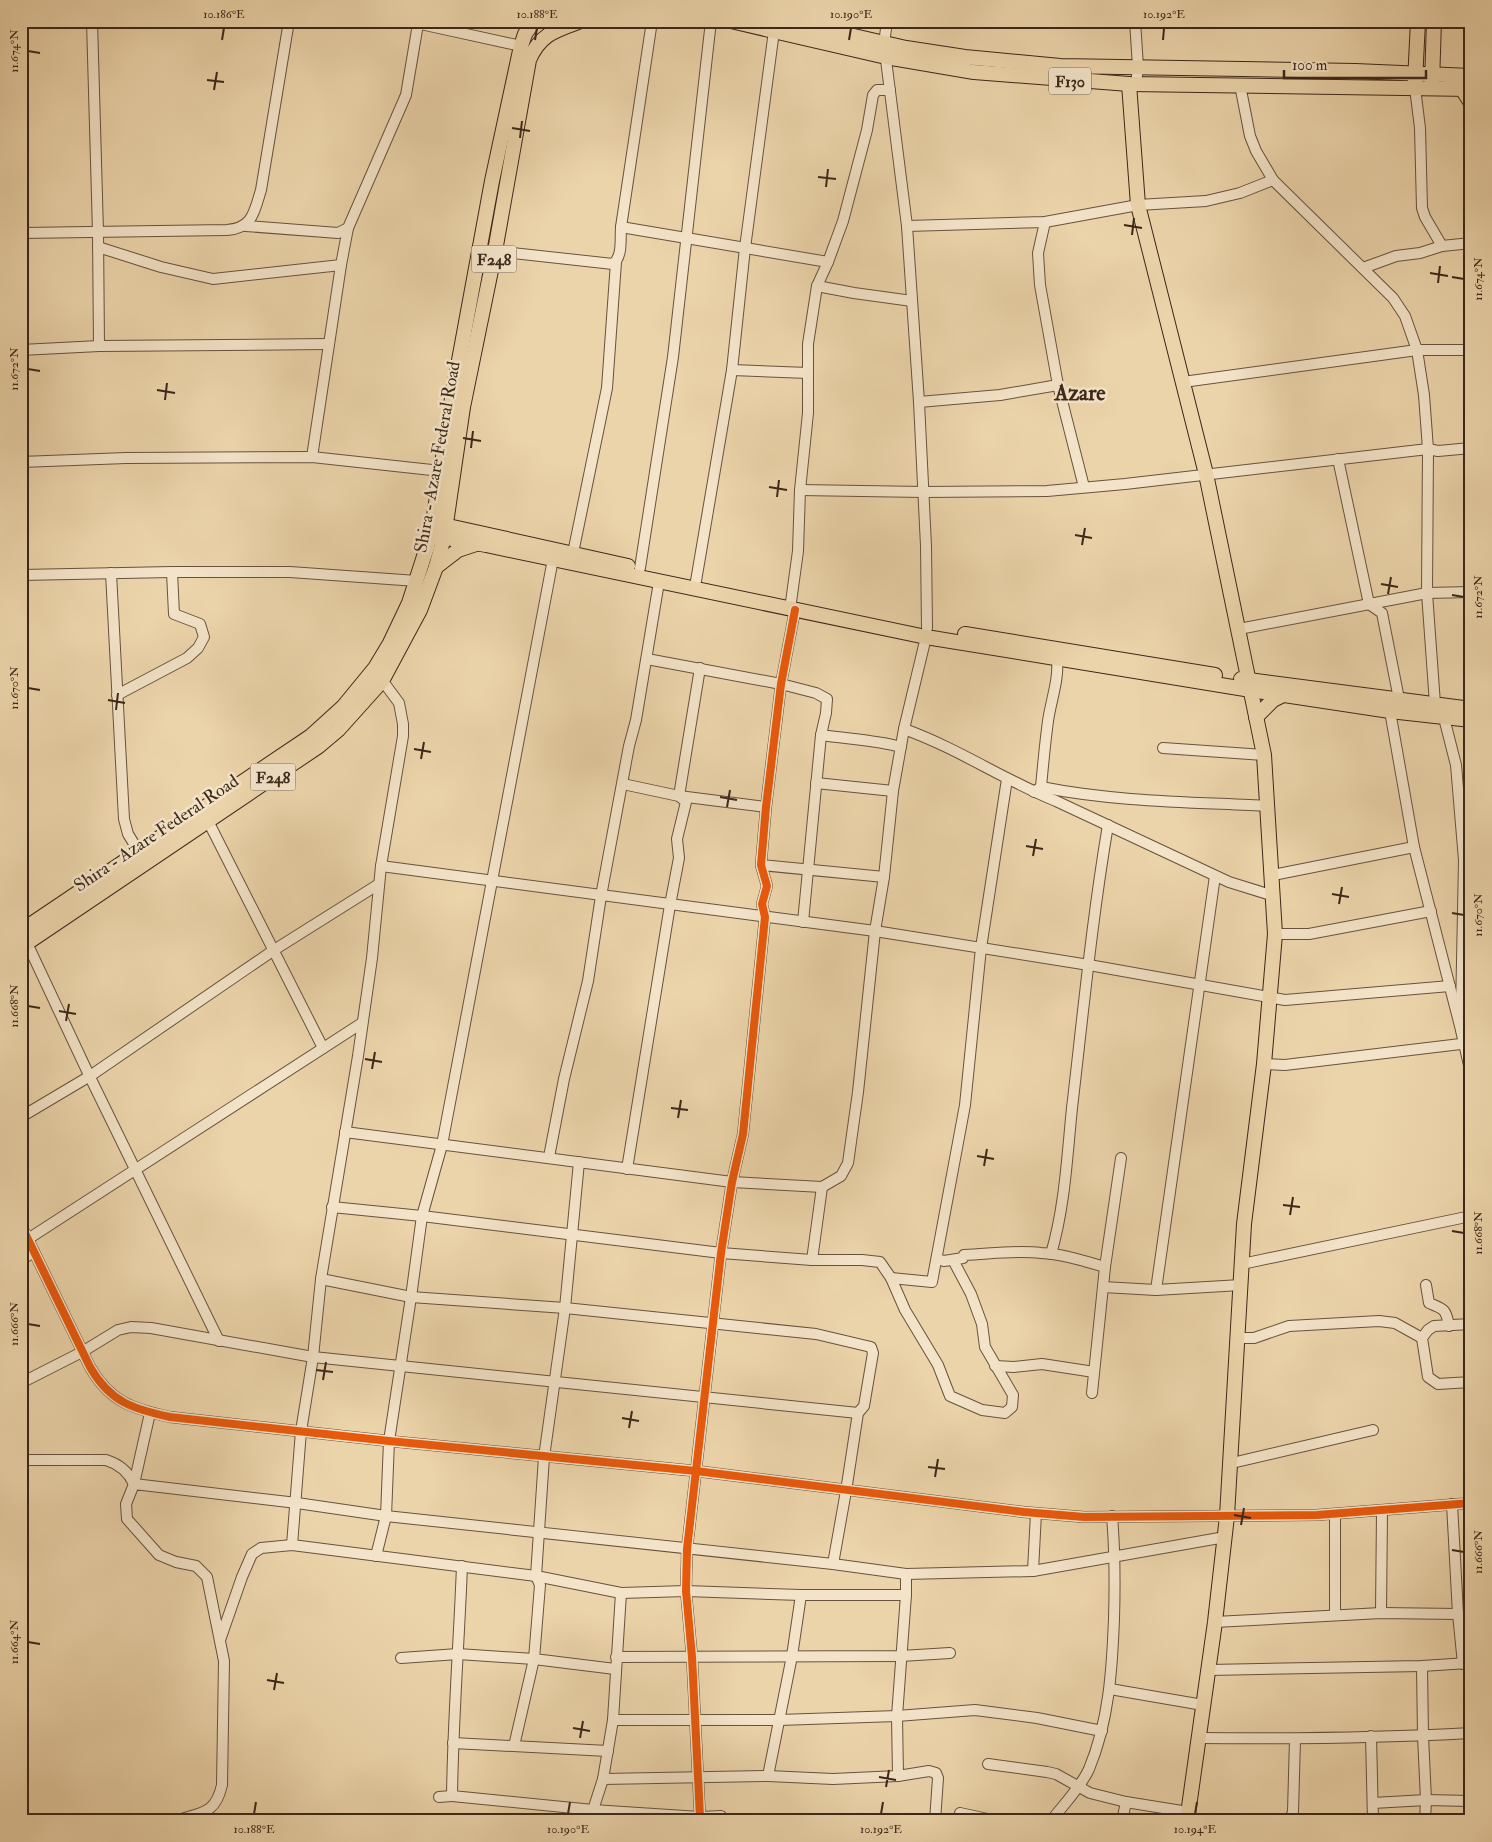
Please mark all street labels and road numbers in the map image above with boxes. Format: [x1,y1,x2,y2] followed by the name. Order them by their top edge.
[1049,68,1091,94] road number: F130
[472,245,516,272] road number: F248
[409,359,466,555] street label: Shira - Azare Federal Road
[250,764,296,790] road number: F248
[69,770,243,897] street label: Shira - Azare Federal Road

